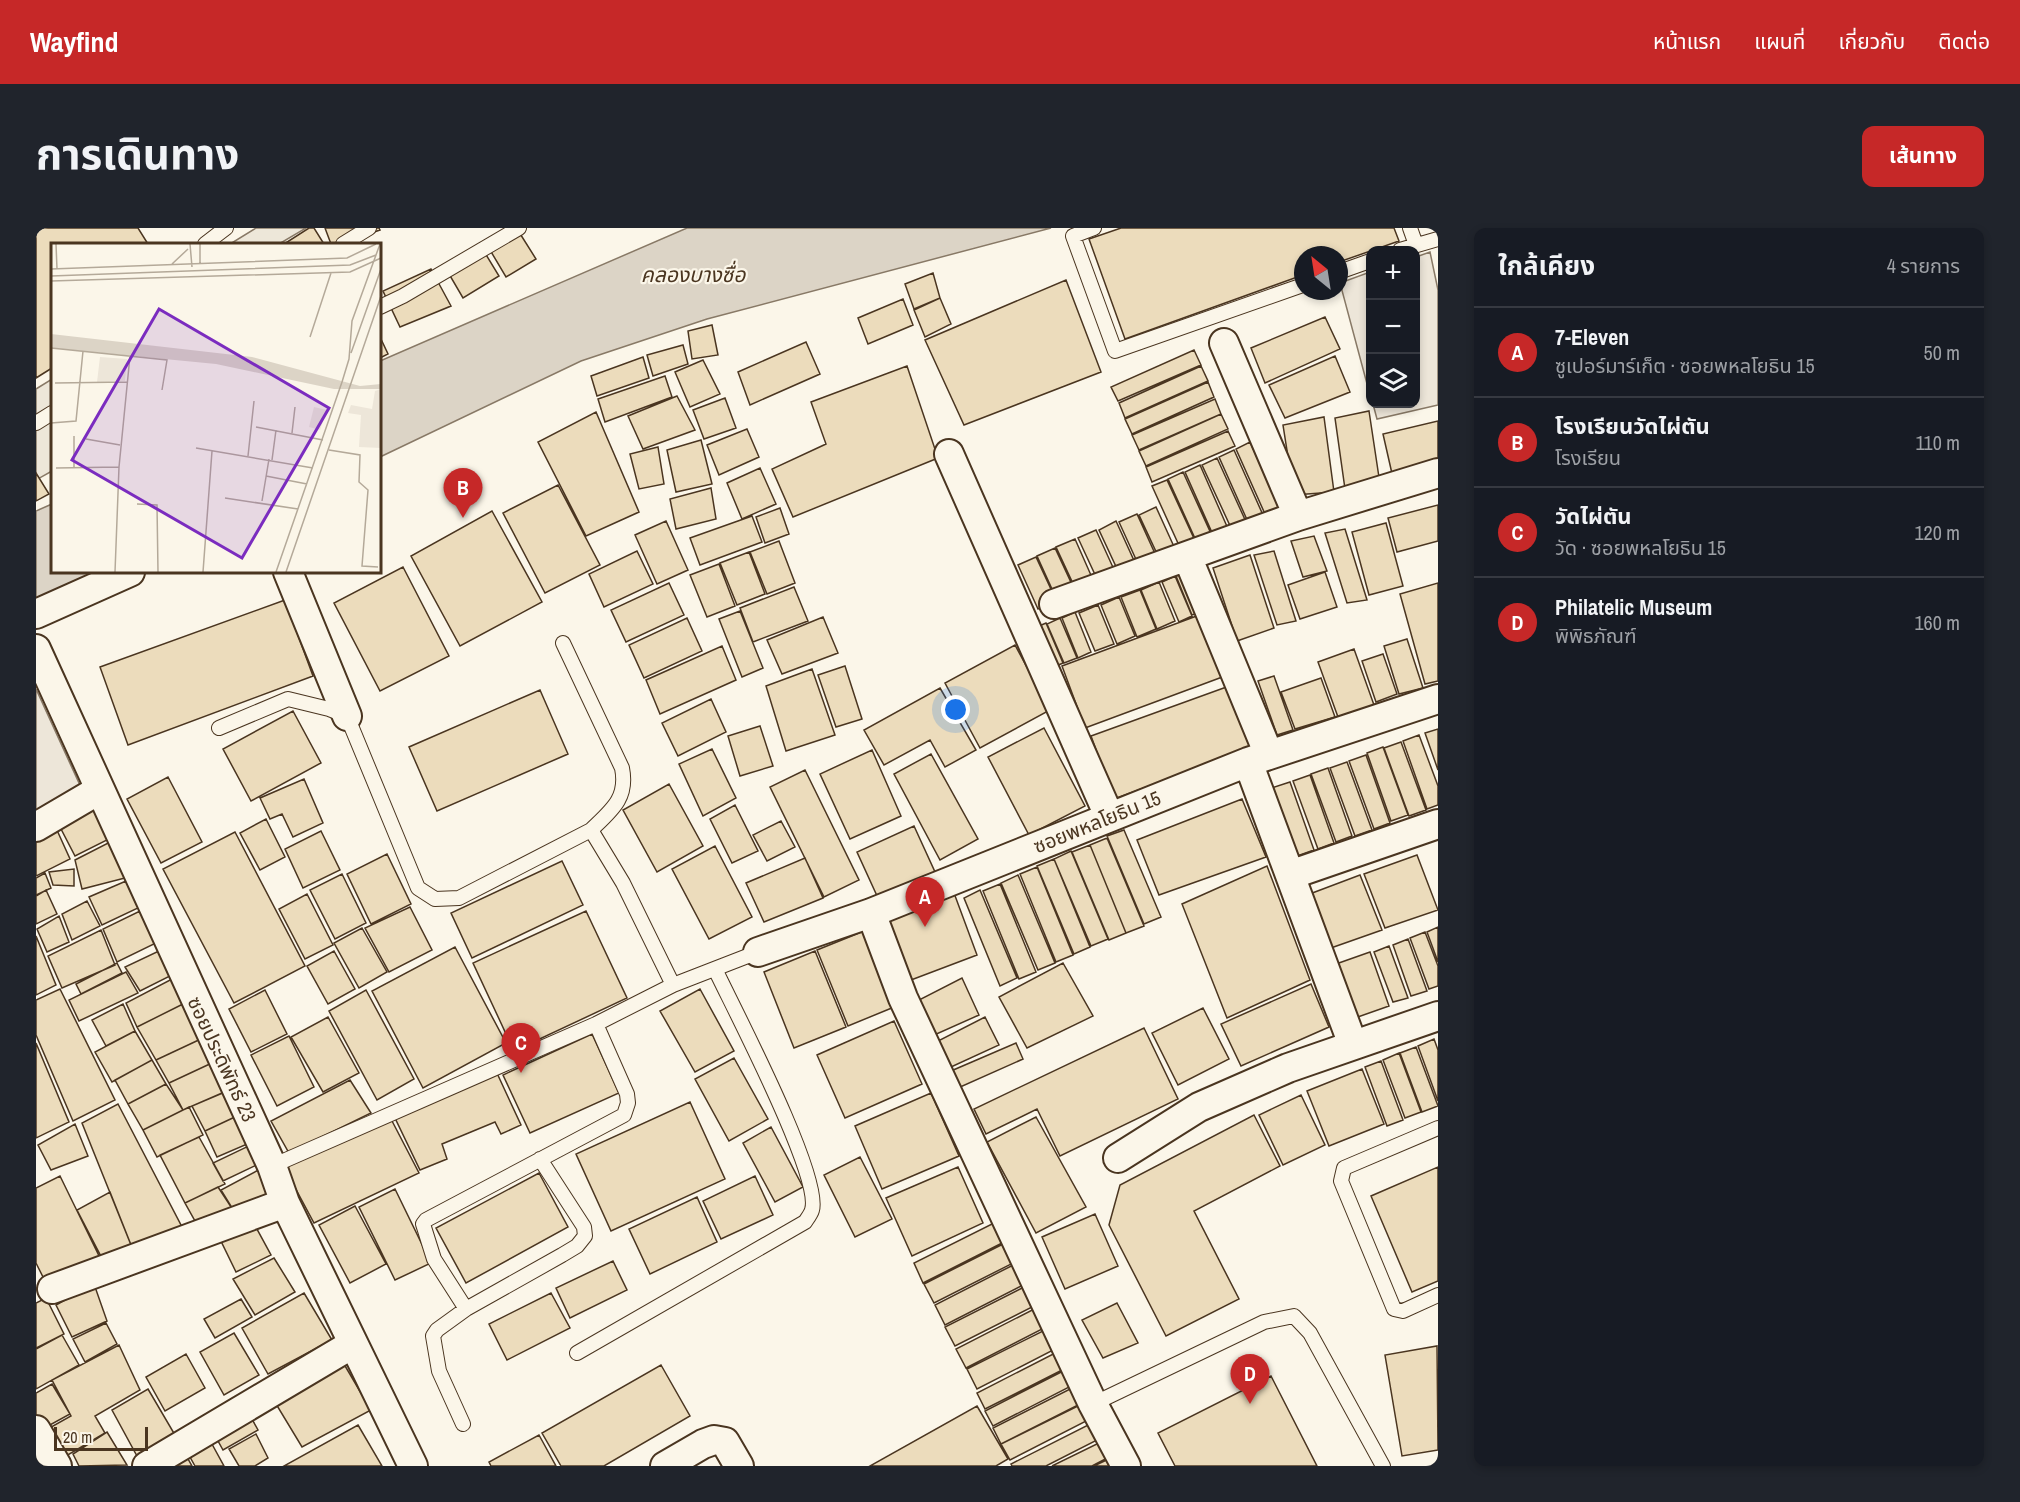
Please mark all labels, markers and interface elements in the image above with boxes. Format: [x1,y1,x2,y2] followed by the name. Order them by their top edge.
[30,23,118,61] text: Wayfind
[1653,27,1721,56] text: หน้าแรก
[1754,27,1805,56] text: แผนที่
[1838,27,1905,56] text: เกี่ยวกับ
[1938,27,1990,56] text: ติดต่อ
[36,126,239,182] text: การเดินทาง
[1862,126,1984,187] button: เส้นทาง
[51,243,381,573] inset map
[1294,246,1348,300] north arrow
[1366,246,1420,408] map controls
[1366,246,1420,300] button: +
[1498,248,1595,283] text: ใกล้เคียง
[1887,252,1960,279] text: 4 รายการ
[641,260,746,289] water label: คลองบางซื่อ
[1366,300,1420,354] button: −
[1555,322,1629,352] text: 7-Eleven
[1512,339,1523,366] text: A
[1924,339,1960,366] text: 50 m
[1555,352,1815,379] text: ซูเปอร์มาร์เก็ต · ซอยพหลโยธิน 15
[1366,354,1420,408] button: layers
[1555,411,1710,441] text: โรงเรียนวัดไผ่ตัน
[1512,429,1523,456] text: B
[1916,429,1960,456] text: 110 m
[1555,444,1621,471] text: โรงเรียน
[444,468,482,518] pin: B
[1555,501,1632,531] text: วัดไผ่ตัน
[1512,519,1523,546] text: C
[1914,519,1960,546] text: 120 m
[1555,534,1726,561] text: วัด · ซอยพหลโยธิน 15
[1555,592,1712,622] text: Philatelic Museum
[1512,609,1523,636] text: D
[1914,609,1960,636] text: 160 m
[1555,622,1636,649] text: พิพิธภัณฑ์
[941,695,970,724] your location
[1029,784,1164,859] street label: ซอยพหลโยธิน 15
[906,878,944,927] pin: A
[182,992,263,1126] street label: ซอยประดิพัทธ์ 23
[502,1024,540,1073] pin: C
[1230,1354,1270,1404] pin: D
[54,1424,148,1452] scale bar
[63,1426,92,1448] text: 20 m

